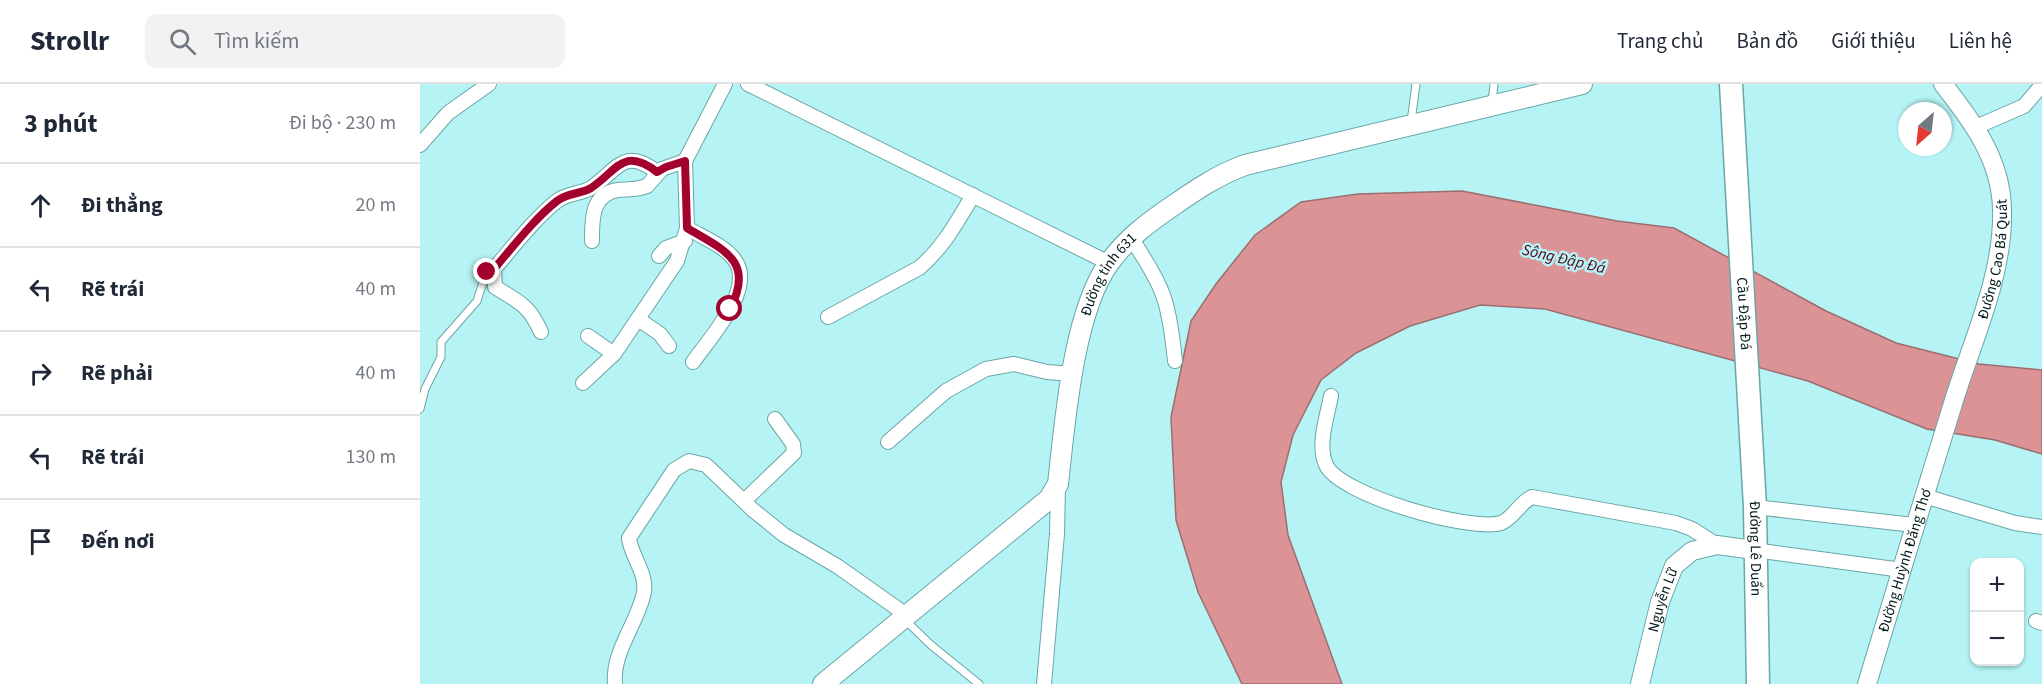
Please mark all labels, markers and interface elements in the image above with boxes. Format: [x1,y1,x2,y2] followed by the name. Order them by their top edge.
[145,14,565,68] search box
[30,21,109,61] text: Strollr
[166,25,199,58] icon: search
[214,25,299,57] text: Tìm kiếm
[1617,26,1703,56] text: Trang chủ
[1736,26,1798,56] text: Bản đồ
[1831,26,1916,56] text: Giới thiệu
[1949,26,2012,56] text: Liên hệ
[1898,102,1952,156] north arrow
[24,105,97,142] text: 3 phút
[289,109,396,137] text: Đi bộ · 230 m
[24,189,57,222] icon: ahead
[81,189,163,221] text: Đi thẳng
[356,191,396,219] text: 20 m
[1972,198,2013,322] street label: Đường Cao Bá Quát
[1076,228,1141,319] street label: Đường tỉnh 631
[1520,239,1608,279] water label: Sông Đập Đá
[473,258,499,284] route end
[24,273,57,306] icon: left
[81,273,144,305] text: Rẽ trái
[356,275,396,303] text: 40 m
[1731,277,1756,351] street label: Cầu Đập Đá
[716,295,742,321] route start
[24,357,57,390] icon: right
[81,357,153,389] text: Rẽ phải
[356,359,396,387] text: 40 m
[24,441,57,474] icon: left
[81,441,144,473] text: Rẽ trái
[346,443,396,471] text: 130 m
[1873,486,1937,635] street label: Đường Huỳnh Đăng Thơ
[1744,500,1767,596] street label: Đường Lê Duẩn
[24,525,57,558] icon: arrive
[81,525,155,557] text: Đến nơi
[1970,558,2024,666] map controls
[1970,558,2024,612] button: +
[1643,564,1684,634] street label: Nguyễn Lữ
[1970,612,2024,666] button: −

